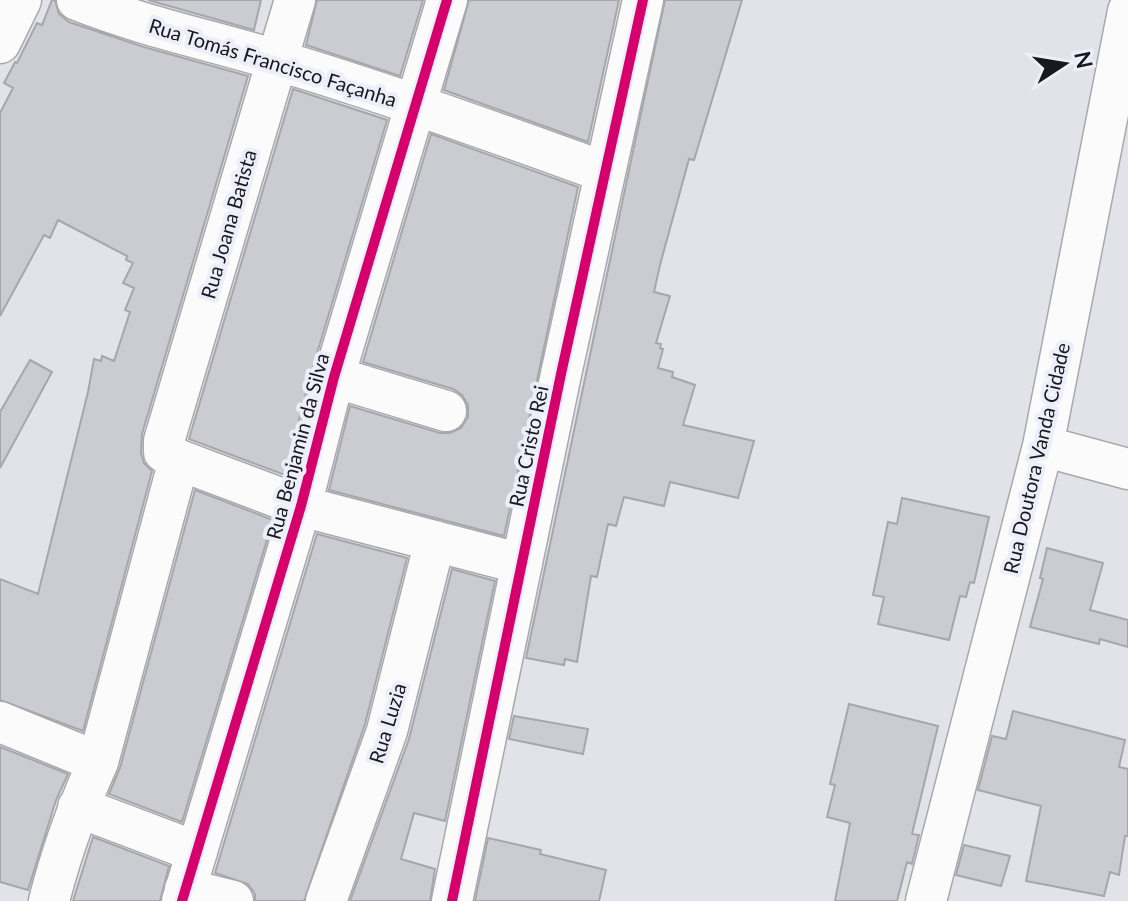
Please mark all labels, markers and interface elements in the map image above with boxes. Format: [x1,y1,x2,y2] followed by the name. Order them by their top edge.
[146,13,400,111] street label: Rua Tomás Francisco Façanha
[1024,24,1104,104] north arrow
[1069,49,1099,71] text: N
[195,147,261,301] street label: Rua Joana Batista
[998,340,1074,576] street label: Rua Doutora Vanda Cidade
[261,350,333,542] street label: Rua Benjamin da Silva
[503,383,553,509] street label: Rua Cristo Rei
[363,680,411,766] street label: Rua Luzia

